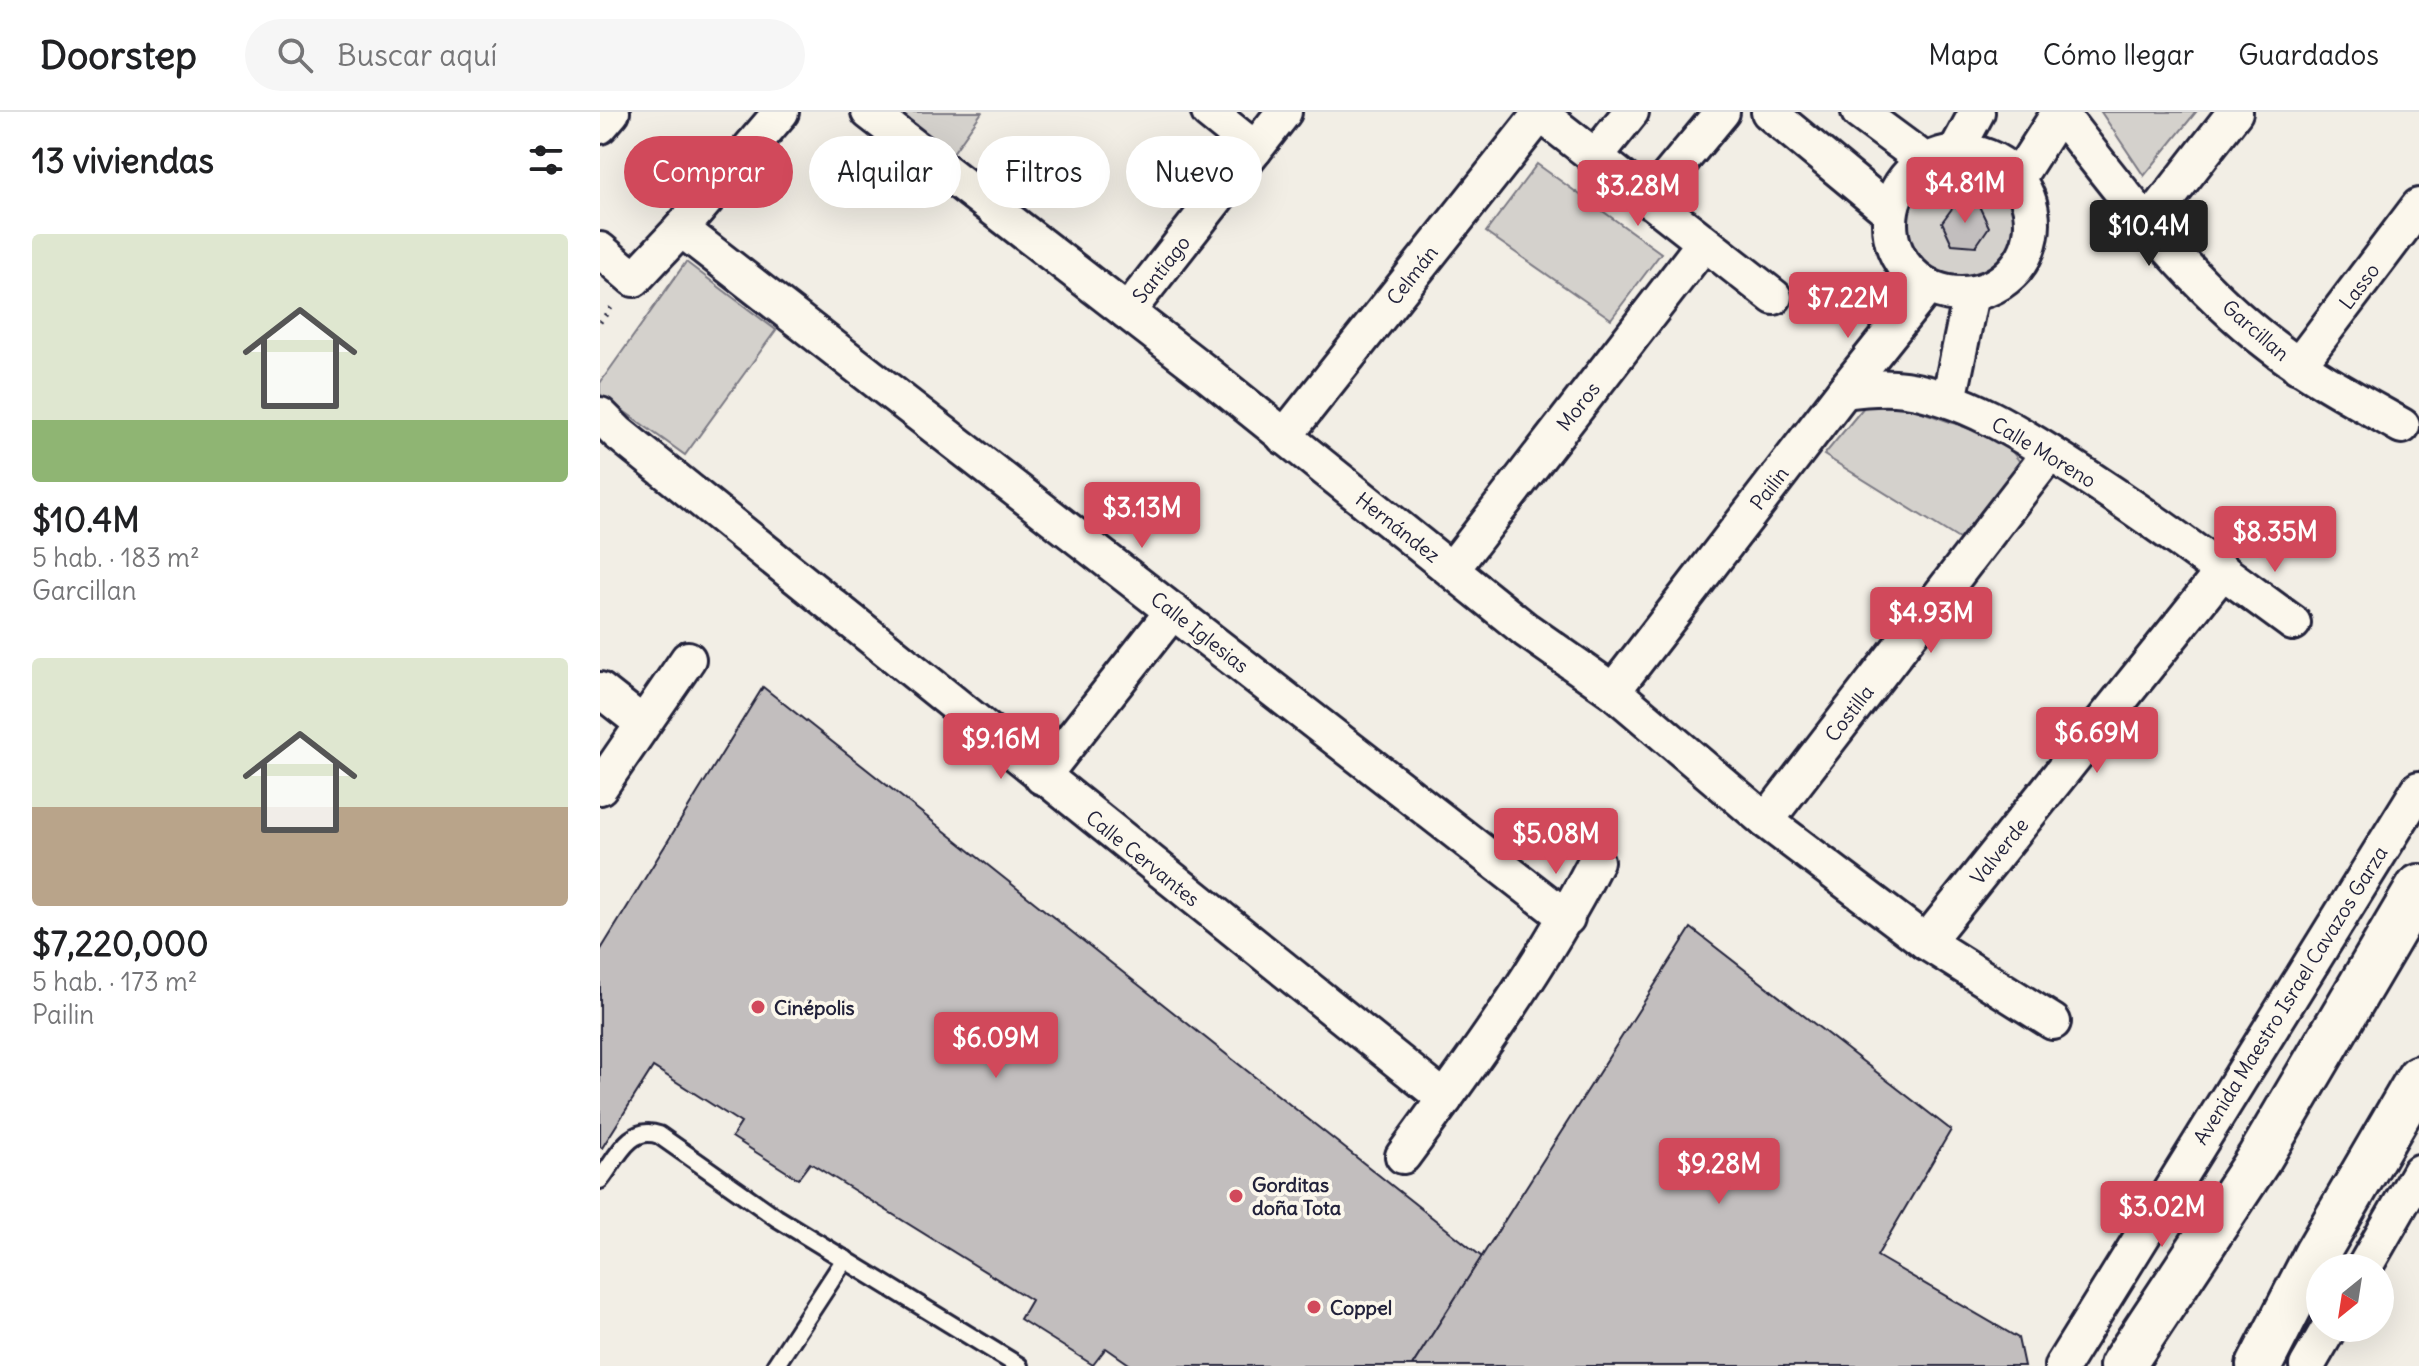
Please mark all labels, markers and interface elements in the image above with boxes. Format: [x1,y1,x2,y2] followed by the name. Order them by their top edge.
[245,19,805,91] search box
[40,32,197,79] text: Doorstep
[273,33,317,77] icon: search
[337,36,497,74] text: Buscar aquí
[1928,37,1999,73] text: Mapa
[2043,37,2194,73] text: Cómo llegar
[2238,37,2379,73] text: Guardados
[624,136,793,208] chip: Comprar
[809,136,961,208] chip: Alquilar
[977,136,1110,208] chip: Filtros
[1126,136,1262,208] chip: Nuevo
[524,138,568,182] icon: filters
[32,139,214,182] text: 13 viviendas
[1900,157,2030,225] pin: $4.81M
[1573,160,1703,228] pin: $3.28M
[1924,166,2006,199] text: $4.81M
[1596,169,1680,202] text: $3.28M
[2084,200,2214,268] pin: $10.4M
[2108,209,2190,242] text: $10.4M
[1127,230,1195,308] street label: Santiago
[1381,240,1443,310] street label: Celmán
[2333,258,2385,314] street label: Lasso
[1783,272,1913,340] pin: $7.22M
[1807,281,1889,314] text: $7.22M
[228,286,372,430] icon: home
[2217,294,2295,366] street label: Garcillan
[1551,376,1605,436] street label: Moros
[1987,411,2101,493] street label: Calle Moreno
[1744,461,1794,515] street label: Pailin
[1077,482,1207,550] pin: $3.13M
[1351,486,1445,568] street label: Hernández
[1102,491,1182,524] text: $3.13M
[32,498,140,541] text: $10.4M
[2210,506,2340,574] pin: $8.35M
[2232,515,2318,548] text: $8.35M
[32,541,200,574] text: 5 hab. · 183 m²
[32,574,137,607] text: Garcillan
[1146,586,1254,678] street label: Calle Iglesias
[1866,587,1996,655] pin: $4.93M
[1888,596,1974,629] text: $4.93M
[1819,680,1879,746] street label: Costilla
[2032,707,2162,775] pin: $6.69M
[228,710,372,854] icon: home
[936,713,1066,781] pin: $9.16M
[2054,716,2140,749] text: $6.69M
[961,722,1041,755] text: $9.16M
[1081,804,1205,912] street label: Calle Cervantes
[1491,808,1621,876] pin: $5.08M
[1965,813,2033,889] street label: Valverde
[1512,817,1600,850] text: $5.08M
[2187,841,2393,1149] street label: Avenida Maestro Israel Cavazos Garza
[32,922,209,965] text: $7,220,000
[32,965,197,998] text: 5 hab. · 173 m²
[774,995,855,1020] place label: Cinépolis
[32,998,94,1031] text: Pailin
[749,998,767,1016] marker: Cinépolis
[931,1012,1061,1080] pin: $6.09M
[952,1021,1040,1054] text: $6.09M
[1654,1138,1784,1206] pin: $9.28M
[1677,1147,1761,1180] text: $9.28M
[1252,1172,1342,1220] place label: Gorditas doña Tota
[2097,1181,2227,1249] pin: $3.02M
[1227,1187,1245,1205] marker: Gorditas doña Tota
[2118,1190,2206,1223] text: $3.02M
[2306,1254,2394,1342] north arrow
[2306,1254,2394,1342] map controls
[1330,1295,1392,1320] place label: Coppel
[1305,1298,1323,1316] marker: Coppel

